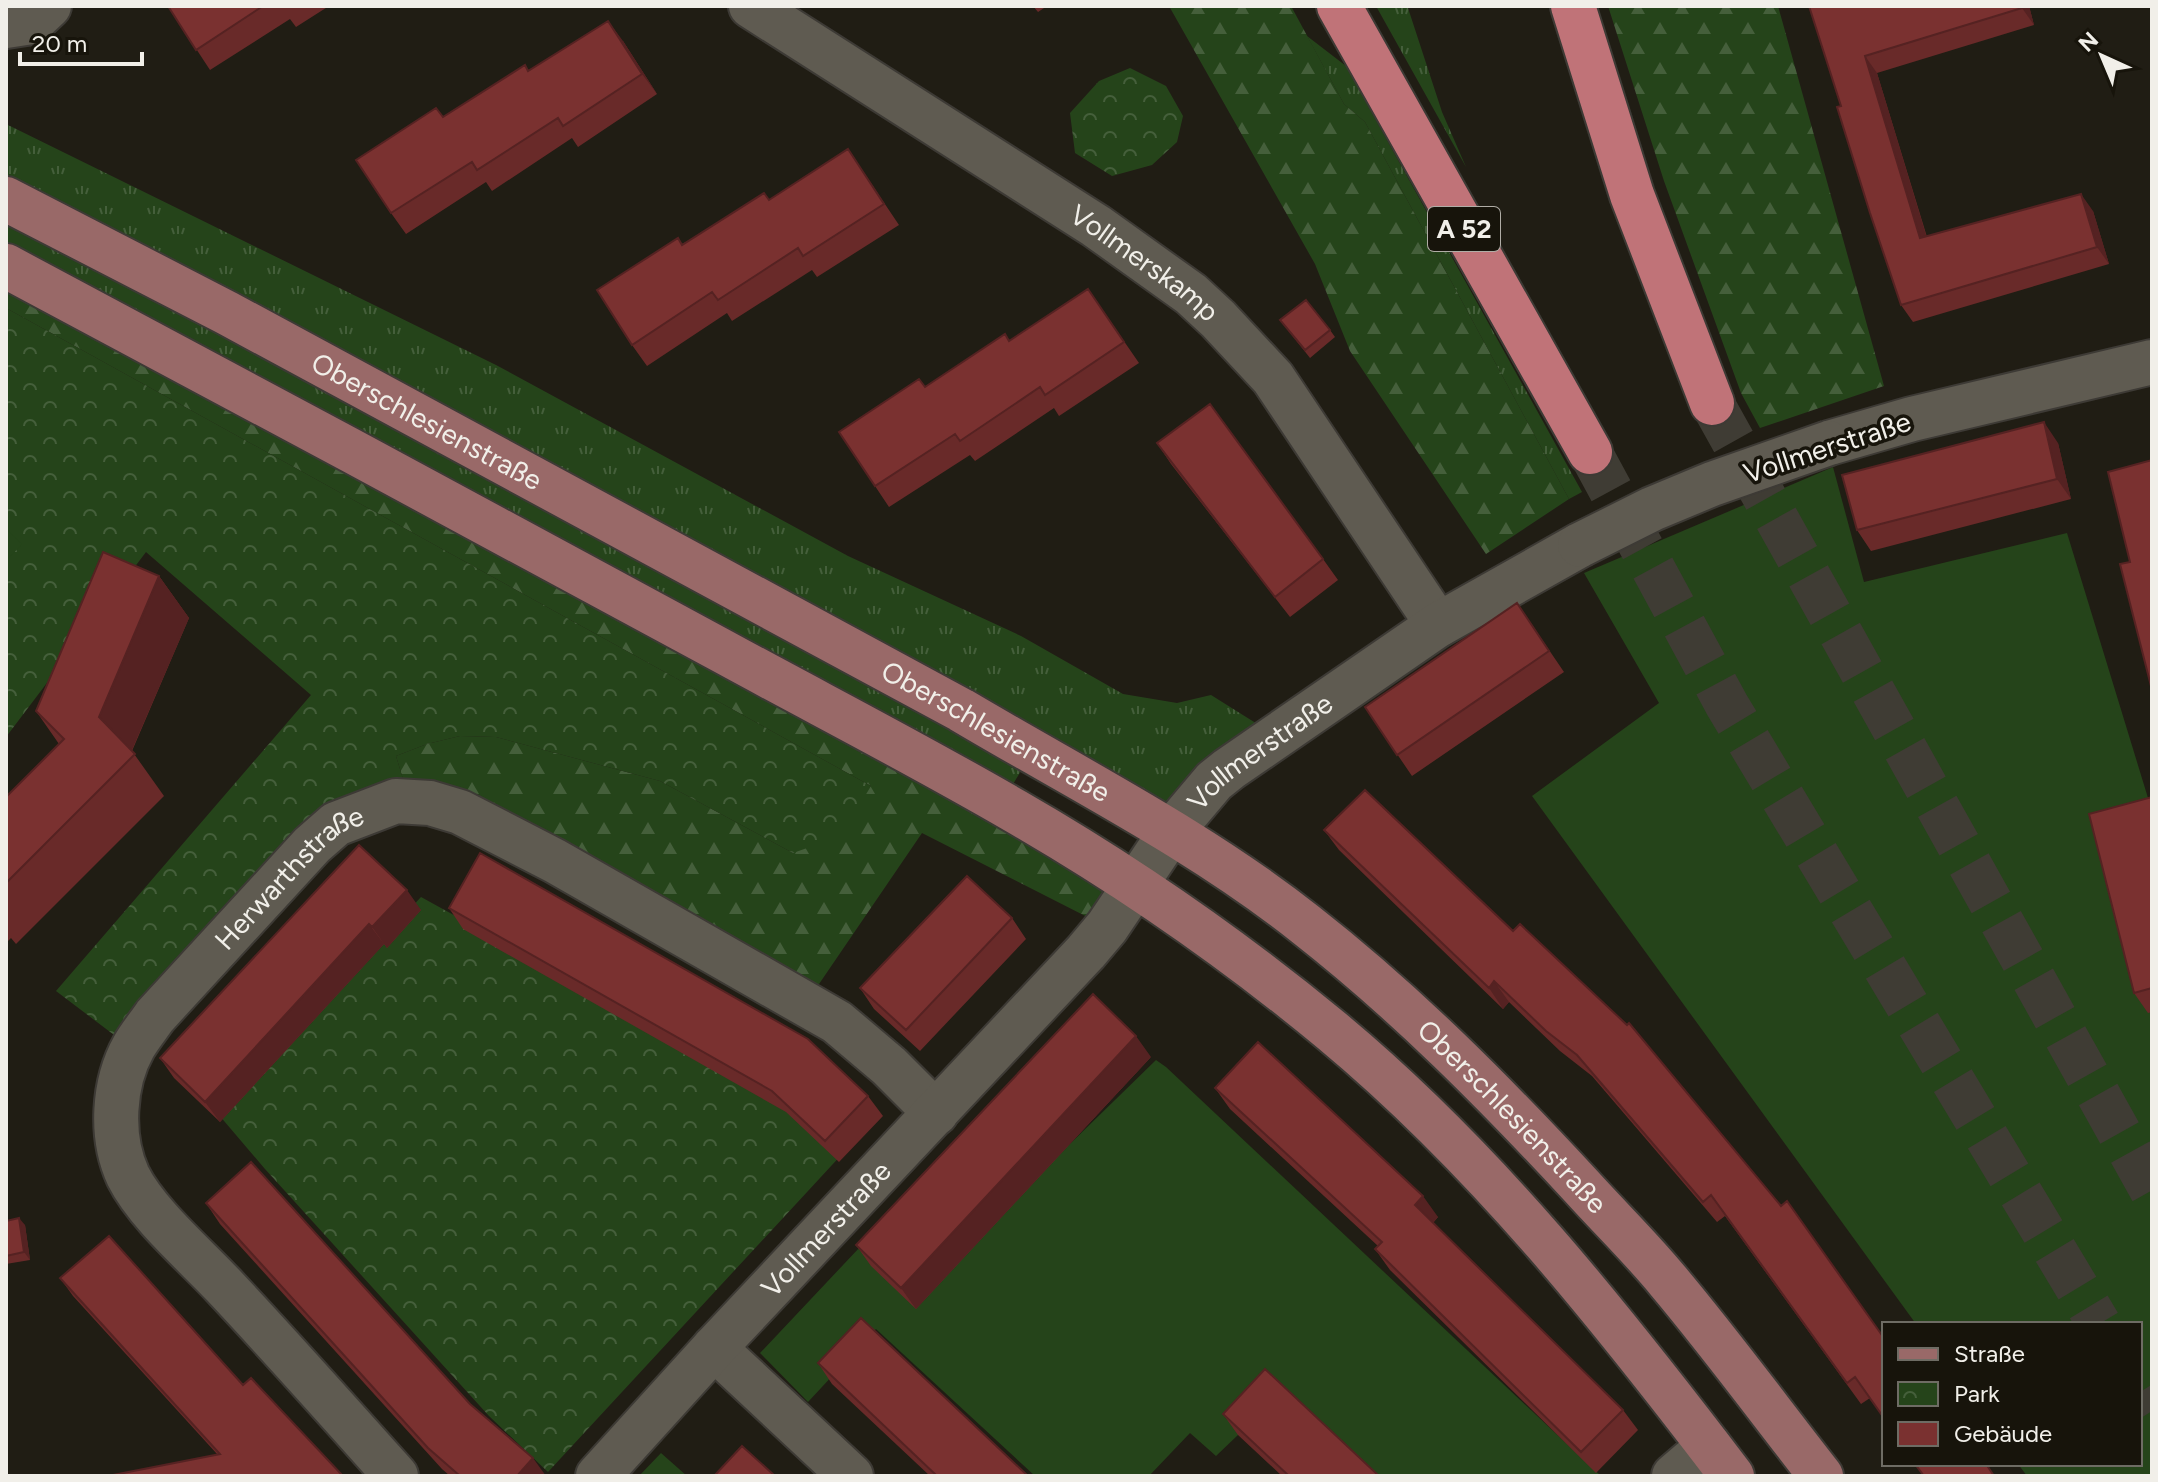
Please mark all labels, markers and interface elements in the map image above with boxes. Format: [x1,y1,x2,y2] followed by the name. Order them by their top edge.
[20,16,142,66] scale bar
[2062,16,2142,96] north arrow
[2073,26,2104,58] text: N
[32,29,87,58] text: 20 m
[1064,197,1226,328] street label: Vollmerskamp
[1428,207,1500,251] road number: A 52
[306,345,548,497] street label: Oberschlesienstraße
[1739,404,1915,490] street label: Vollmerstraße
[876,653,1116,809] street label: Oberschlesienstraße
[1180,686,1339,817] street label: Vollmerstraße
[207,798,368,957] street label: Herwarthstraße
[1411,1012,1614,1220] street label: Oberschlesienstraße
[754,1154,898,1304] street label: Vollmerstraße
[1882,1322,2142,1466] legend
[1954,1339,2025,1368] text: Straße
[1954,1379,2000,1408] text: Park
[1954,1419,2052,1448] text: Gebäude

